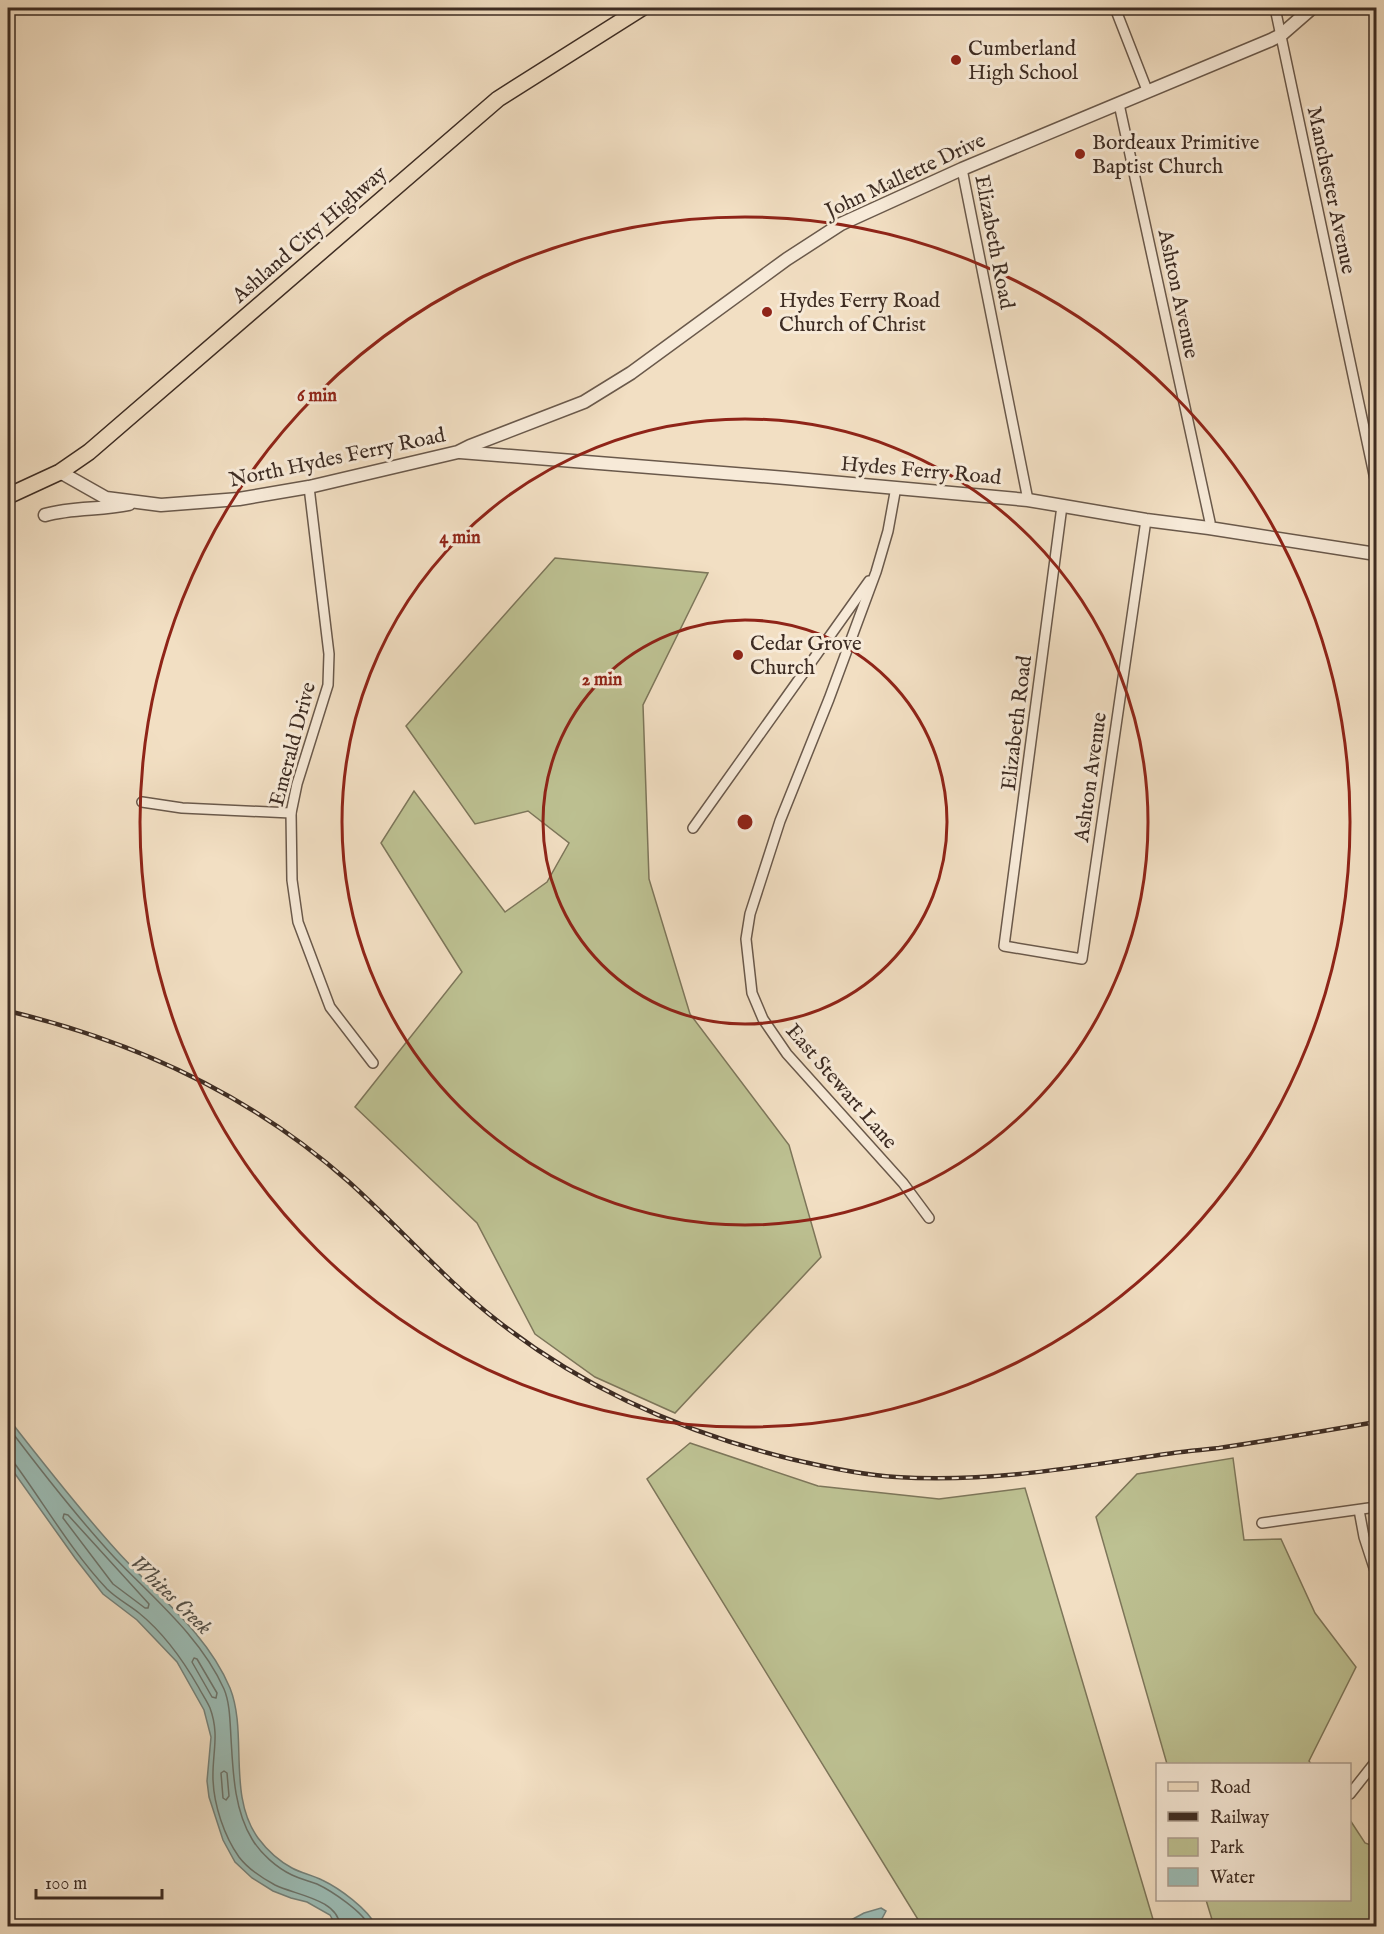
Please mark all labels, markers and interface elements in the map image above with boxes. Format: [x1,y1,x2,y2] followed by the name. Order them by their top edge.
[968,36,1078,87] place label: Cumberland High School
[949,53,963,67] marker: Cumberland High School
[1300,104,1362,277] street label: Manchester Avenue
[819,127,990,226] street label: John Mallette Drive
[1092,130,1260,181] place label: Bordeaux Primitive Baptist Church
[1073,147,1087,161] marker: Bordeaux Primitive Baptist Church
[226,160,393,310] street label: Ashland City Highway
[967,173,1020,312] street label: Elizabeth Road
[1150,226,1204,362] street label: Ashton Avenue
[779,288,941,339] place label: Hydes Ferry Road Church of Christ
[760,305,774,319] marker: Hydes Ferry Road Church of Christ
[297,385,337,408] text: 6 min
[227,422,449,495] street label: North Hydes Ferry Road
[840,451,1003,492] street label: Hydes Ferry Road
[439,527,481,550] text: 4 min
[750,631,862,682] place label: Cedar Grove Church
[731,648,745,662] marker: Cedar Grove Church
[996,653,1039,792] street label: Elizabeth Road
[582,669,623,692] text: 2 min
[264,679,323,809] street label: Emerald Drive
[1069,710,1114,845] street label: Ashton Avenue
[735,812,755,832] centre of rings
[779,1019,903,1156] street label: East Stewart Lane
[124,1549,218,1642] water label: Whites Creek
[1156,1763,1351,1901] legend
[1210,1777,1251,1800] text: Road
[1210,1807,1269,1830] text: Railway
[1210,1837,1245,1860] text: Park
[36,1862,162,1900] scale bar
[1210,1867,1255,1890] text: Water
[45,1873,87,1896] text: 100 m

